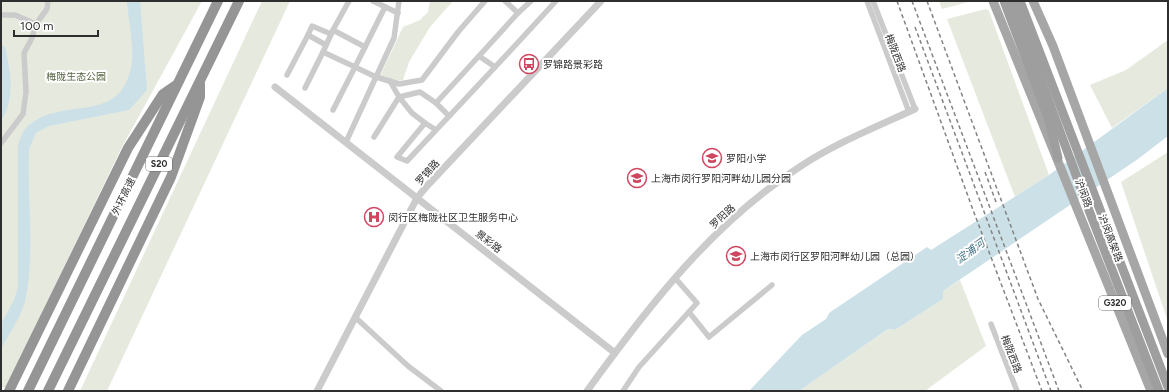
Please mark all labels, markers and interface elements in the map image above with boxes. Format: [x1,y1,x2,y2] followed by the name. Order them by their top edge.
[14,12,98,38] scale bar
[20,19,54,33] text: 100 m
[882,32,909,74] street label: 梅陇西路
[518,53,540,75] bus stop icon: 罗锦路景彩路
[543,58,603,71] place label: 罗锦路景彩路
[46,70,106,83] park label: 梅陇生态公园
[701,147,723,169] school or university icon: 罗阳小学
[726,152,766,165] place label: 罗阳小学
[146,157,172,171] road number: S20
[413,157,442,188] street label: 罗锦路
[626,167,648,189] school or university icon: 上海市闵行罗阳河畔幼儿园分园
[651,172,791,185] place label: 上海市闵行罗阳河畔幼儿园分园
[109,175,138,217] street label: 外环高速
[1072,177,1095,210] street label: 沪闵路
[707,201,738,231] street label: 罗阳路
[363,206,385,228] hospital icon: 闵行区梅陇社区卫生服务中心
[388,211,518,224] place label: 闵行区梅陇社区卫生服务中心
[1096,213,1126,264] street label: 沪闵高架路
[473,227,505,256] street label: 景彩路
[953,235,989,266] water label: 淀浦河
[725,245,747,267] school or university icon: 上海市闵行区罗阳河畔幼儿园（总园）
[750,250,920,263] place label: 上海市闵行区罗阳河畔幼儿园（总园）
[1099,296,1131,310] road number: G320
[998,333,1025,375] street label: 梅陇西路

